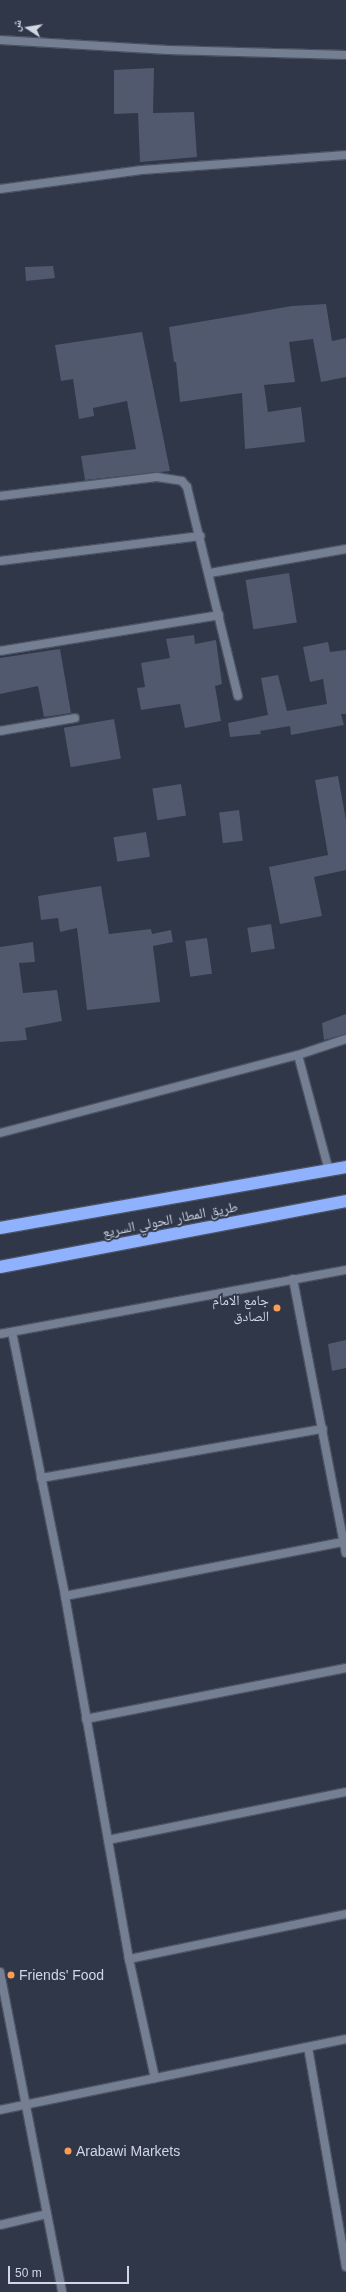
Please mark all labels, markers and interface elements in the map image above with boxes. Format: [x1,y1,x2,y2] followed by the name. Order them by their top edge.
[8,8,48,48] north arrow
[9,19,23,32] text: ش
[101,1198,239,1240] street label: طريق المطار الحولي السريع
[212,1292,269,1324] place label: جامع الامام الصادق
[272,1303,282,1313] marker: جامع الامام الصادق
[19,1967,104,1983] place label: Friends' Food
[6,1970,16,1980] marker: Friends' Food
[76,2143,180,2159] place label: Arabawi Markets
[63,2146,73,2156] marker: Arabawi Markets
[10,2258,131,2284] scale bar
[15,2266,42,2280] text: 50 m

